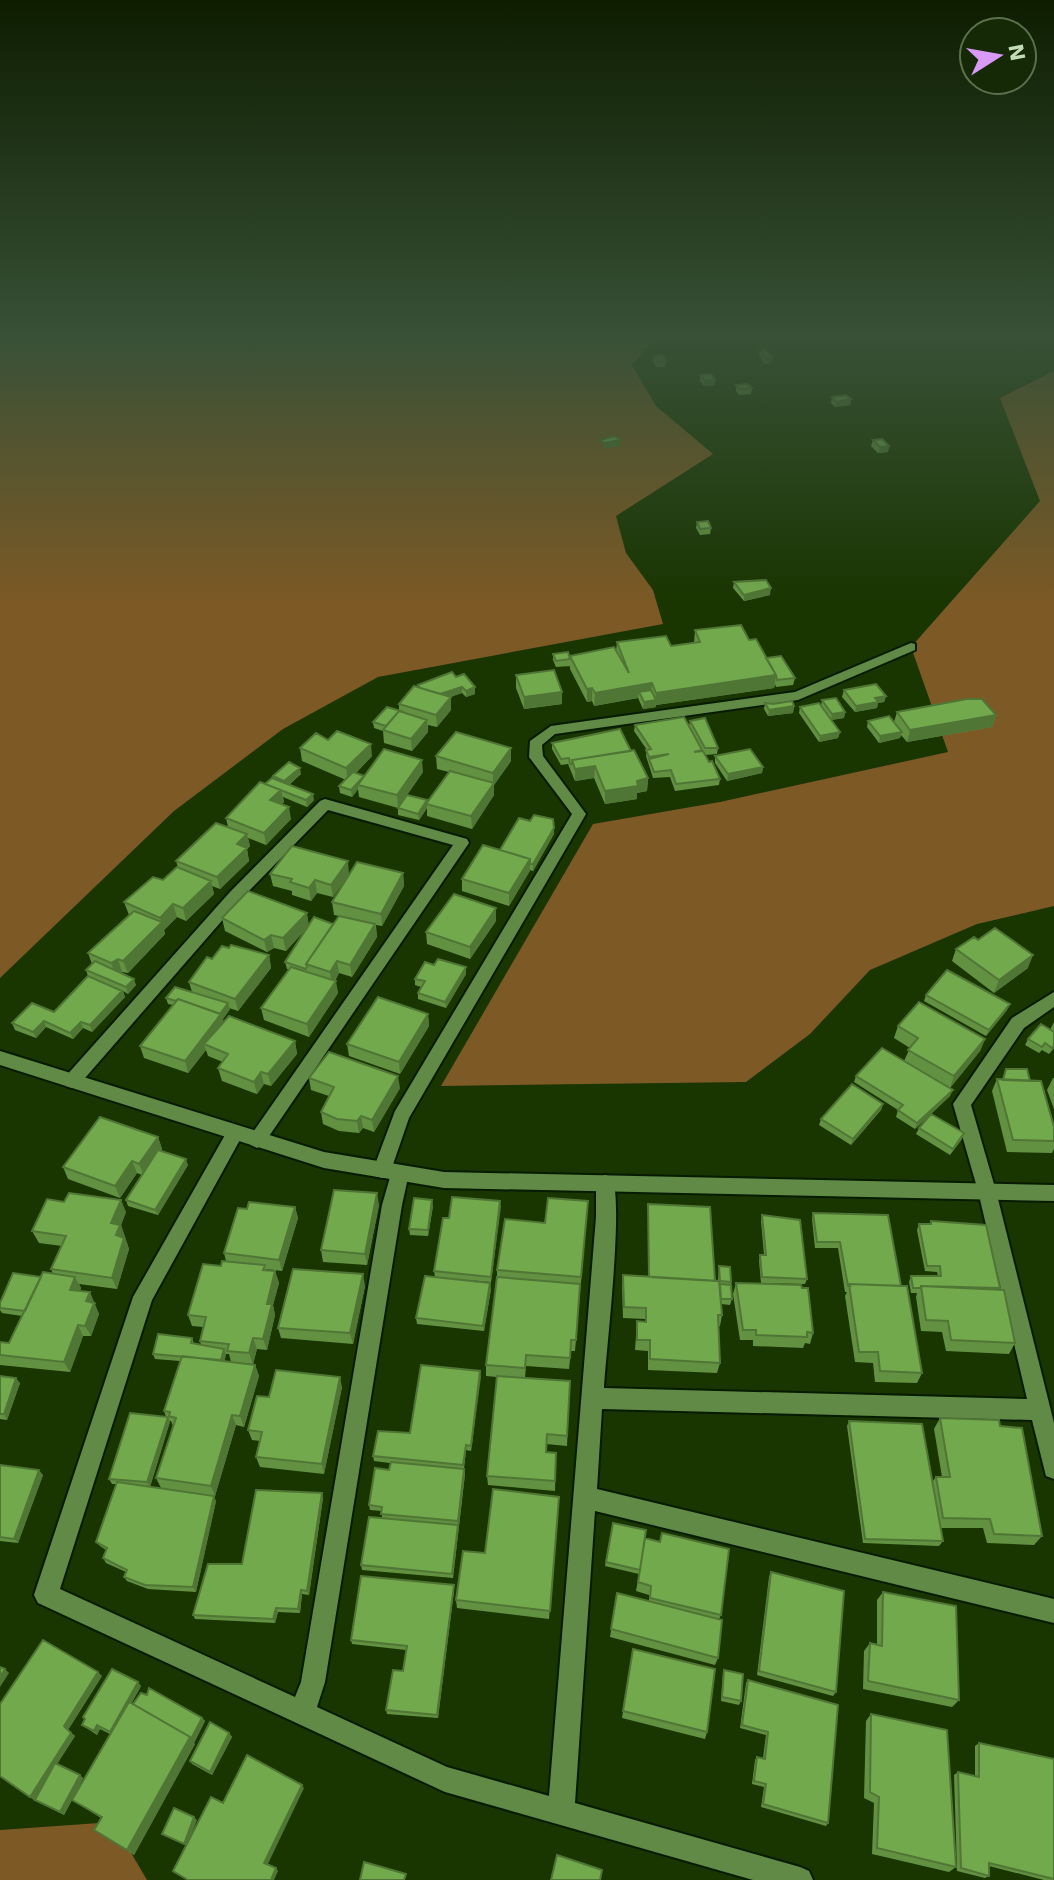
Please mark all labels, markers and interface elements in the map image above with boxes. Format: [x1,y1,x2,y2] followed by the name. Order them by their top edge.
[958,16,1038,96] north arrow
[1003,42,1031,63] text: N

